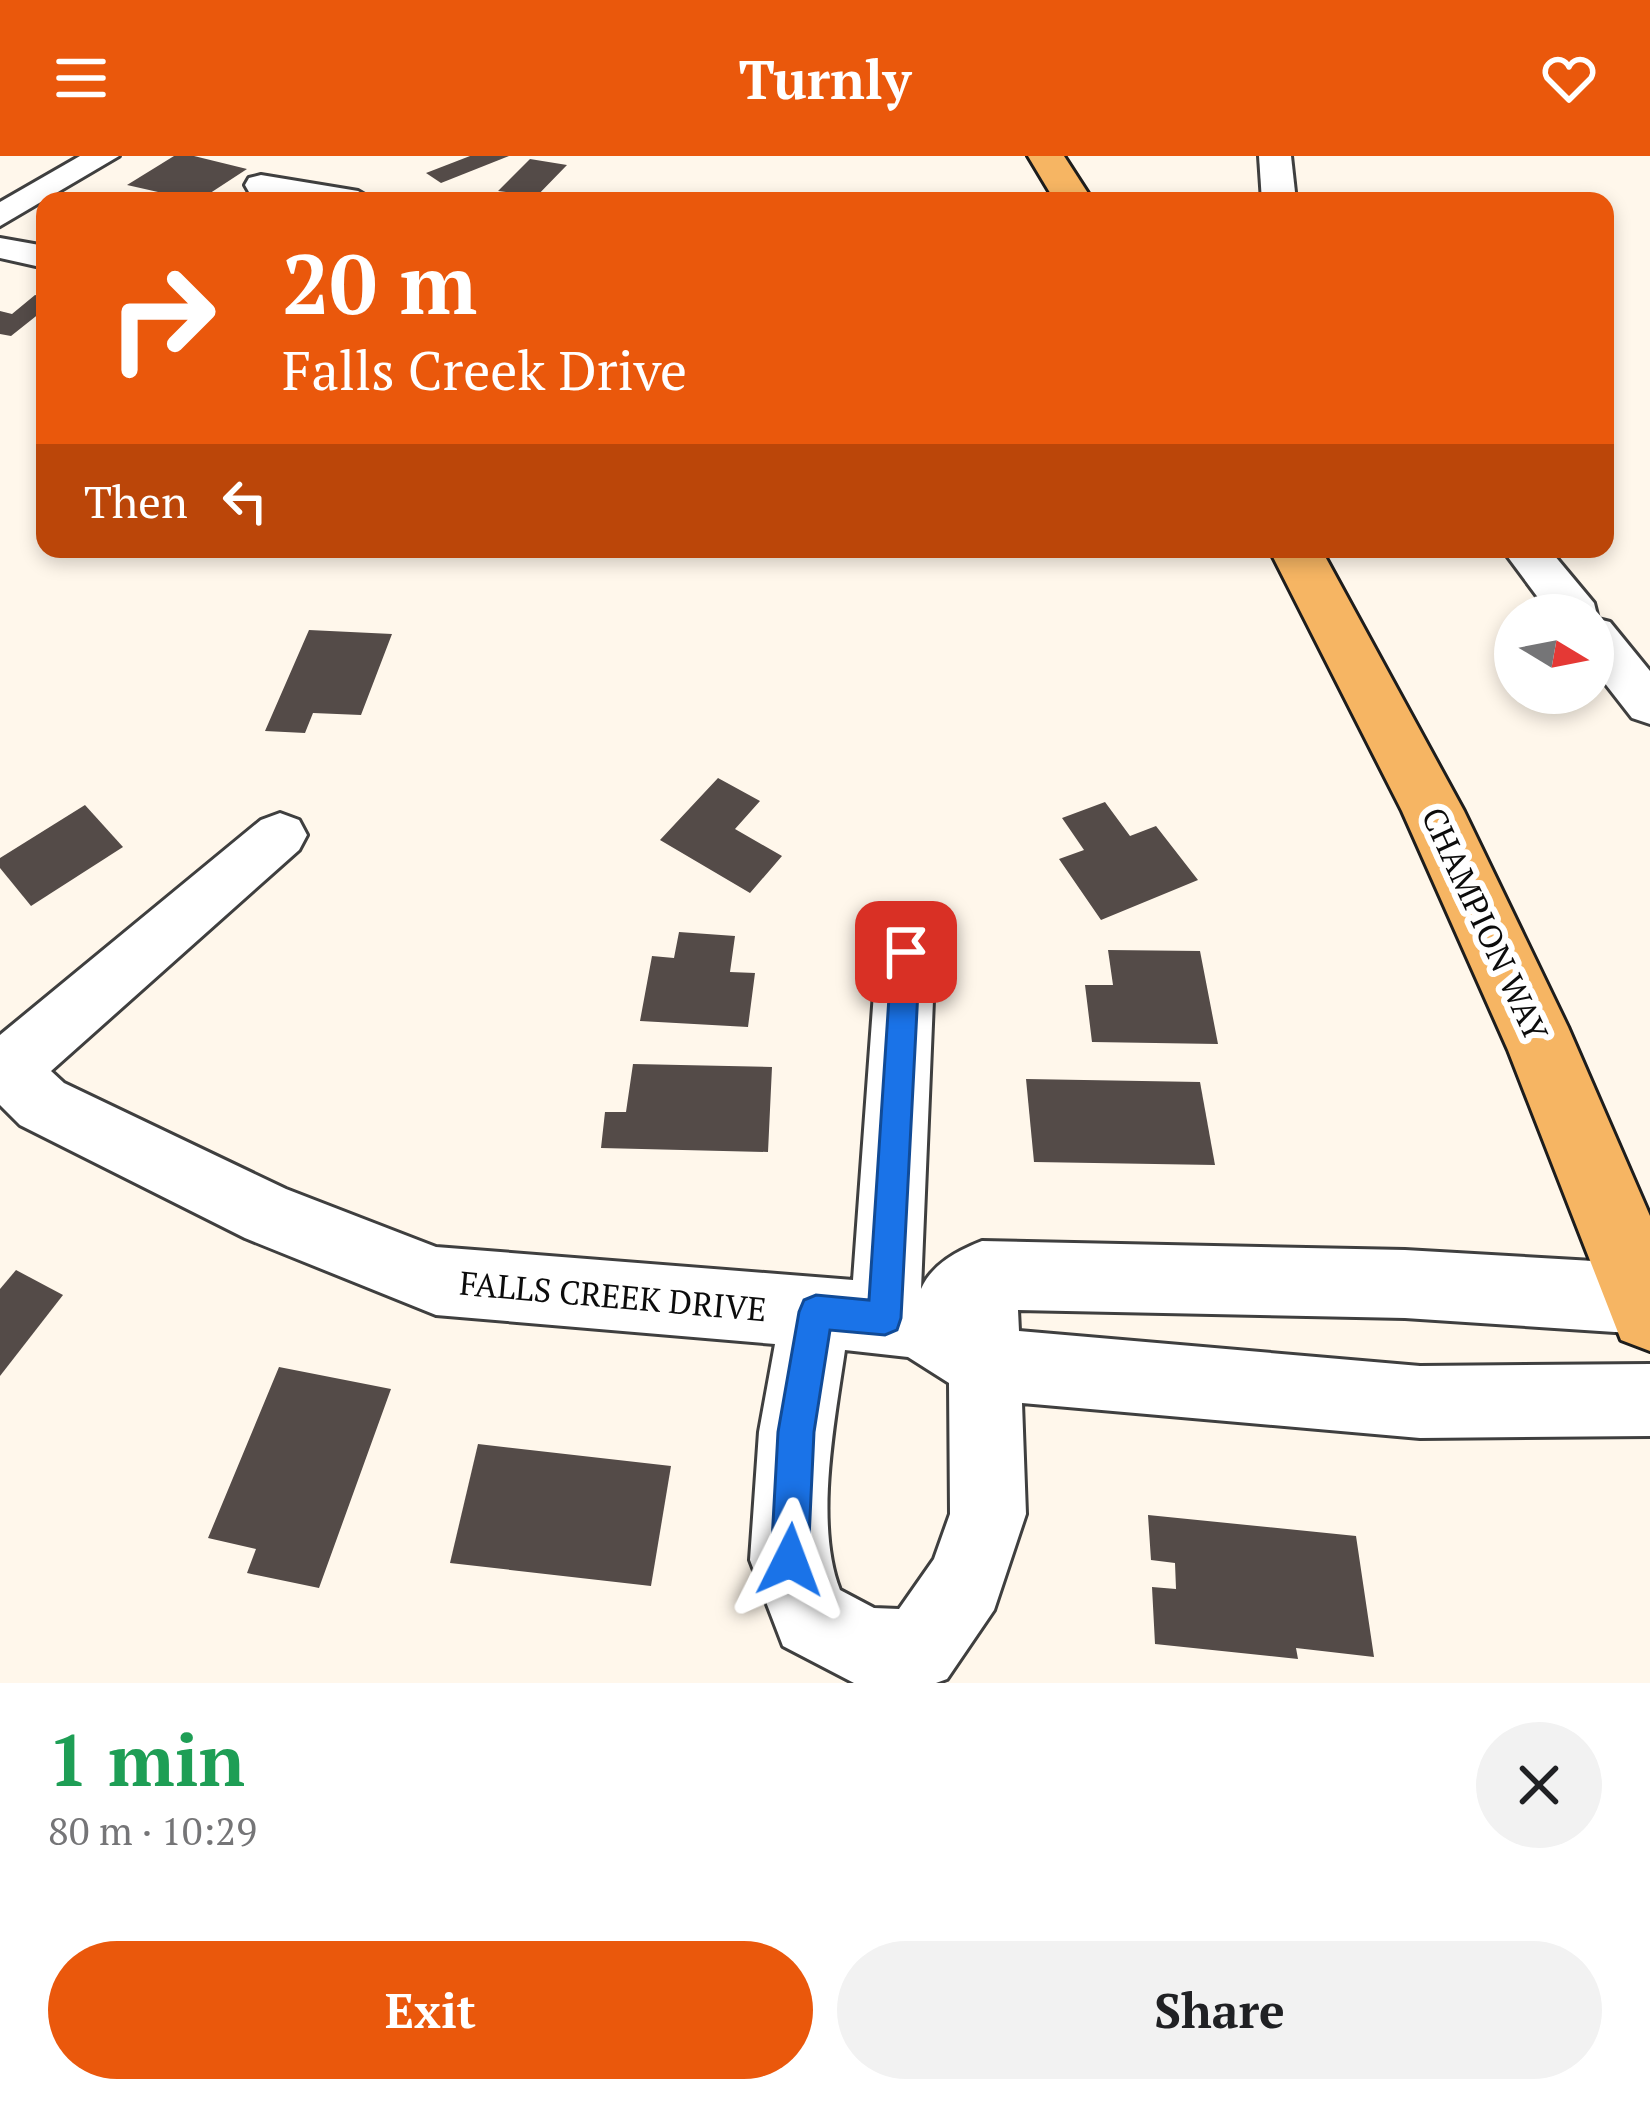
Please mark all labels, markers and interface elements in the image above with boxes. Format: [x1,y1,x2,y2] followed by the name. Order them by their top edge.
[739,43,911,114] text: Turnly
[48,45,114,111] icon: menu
[1536,45,1602,111] icon: heart
[282,227,477,338] text: 20 m
[84,240,240,396] icon: right
[282,334,687,405] text: Falls Creek Drive
[212,468,278,534] icon: left
[84,471,188,531] text: Then
[1494,594,1614,714] north arrow
[1494,594,1614,714] map controls
[1413,800,1559,1048] street label: CHAMPION WAY
[855,901,957,1003] pin
[873,919,939,985] icon: arrive
[458,1261,768,1330] street label: FALLS CREEK DRIVE
[727,1497,853,1623] position arrow
[48,1711,245,1807] text: 1 min
[1476,1722,1602,1848] button: close
[48,1804,257,1856] text: 80 m · 10:29
[48,1941,813,2079] button: Exit
[837,1941,1602,2079] button: Share

